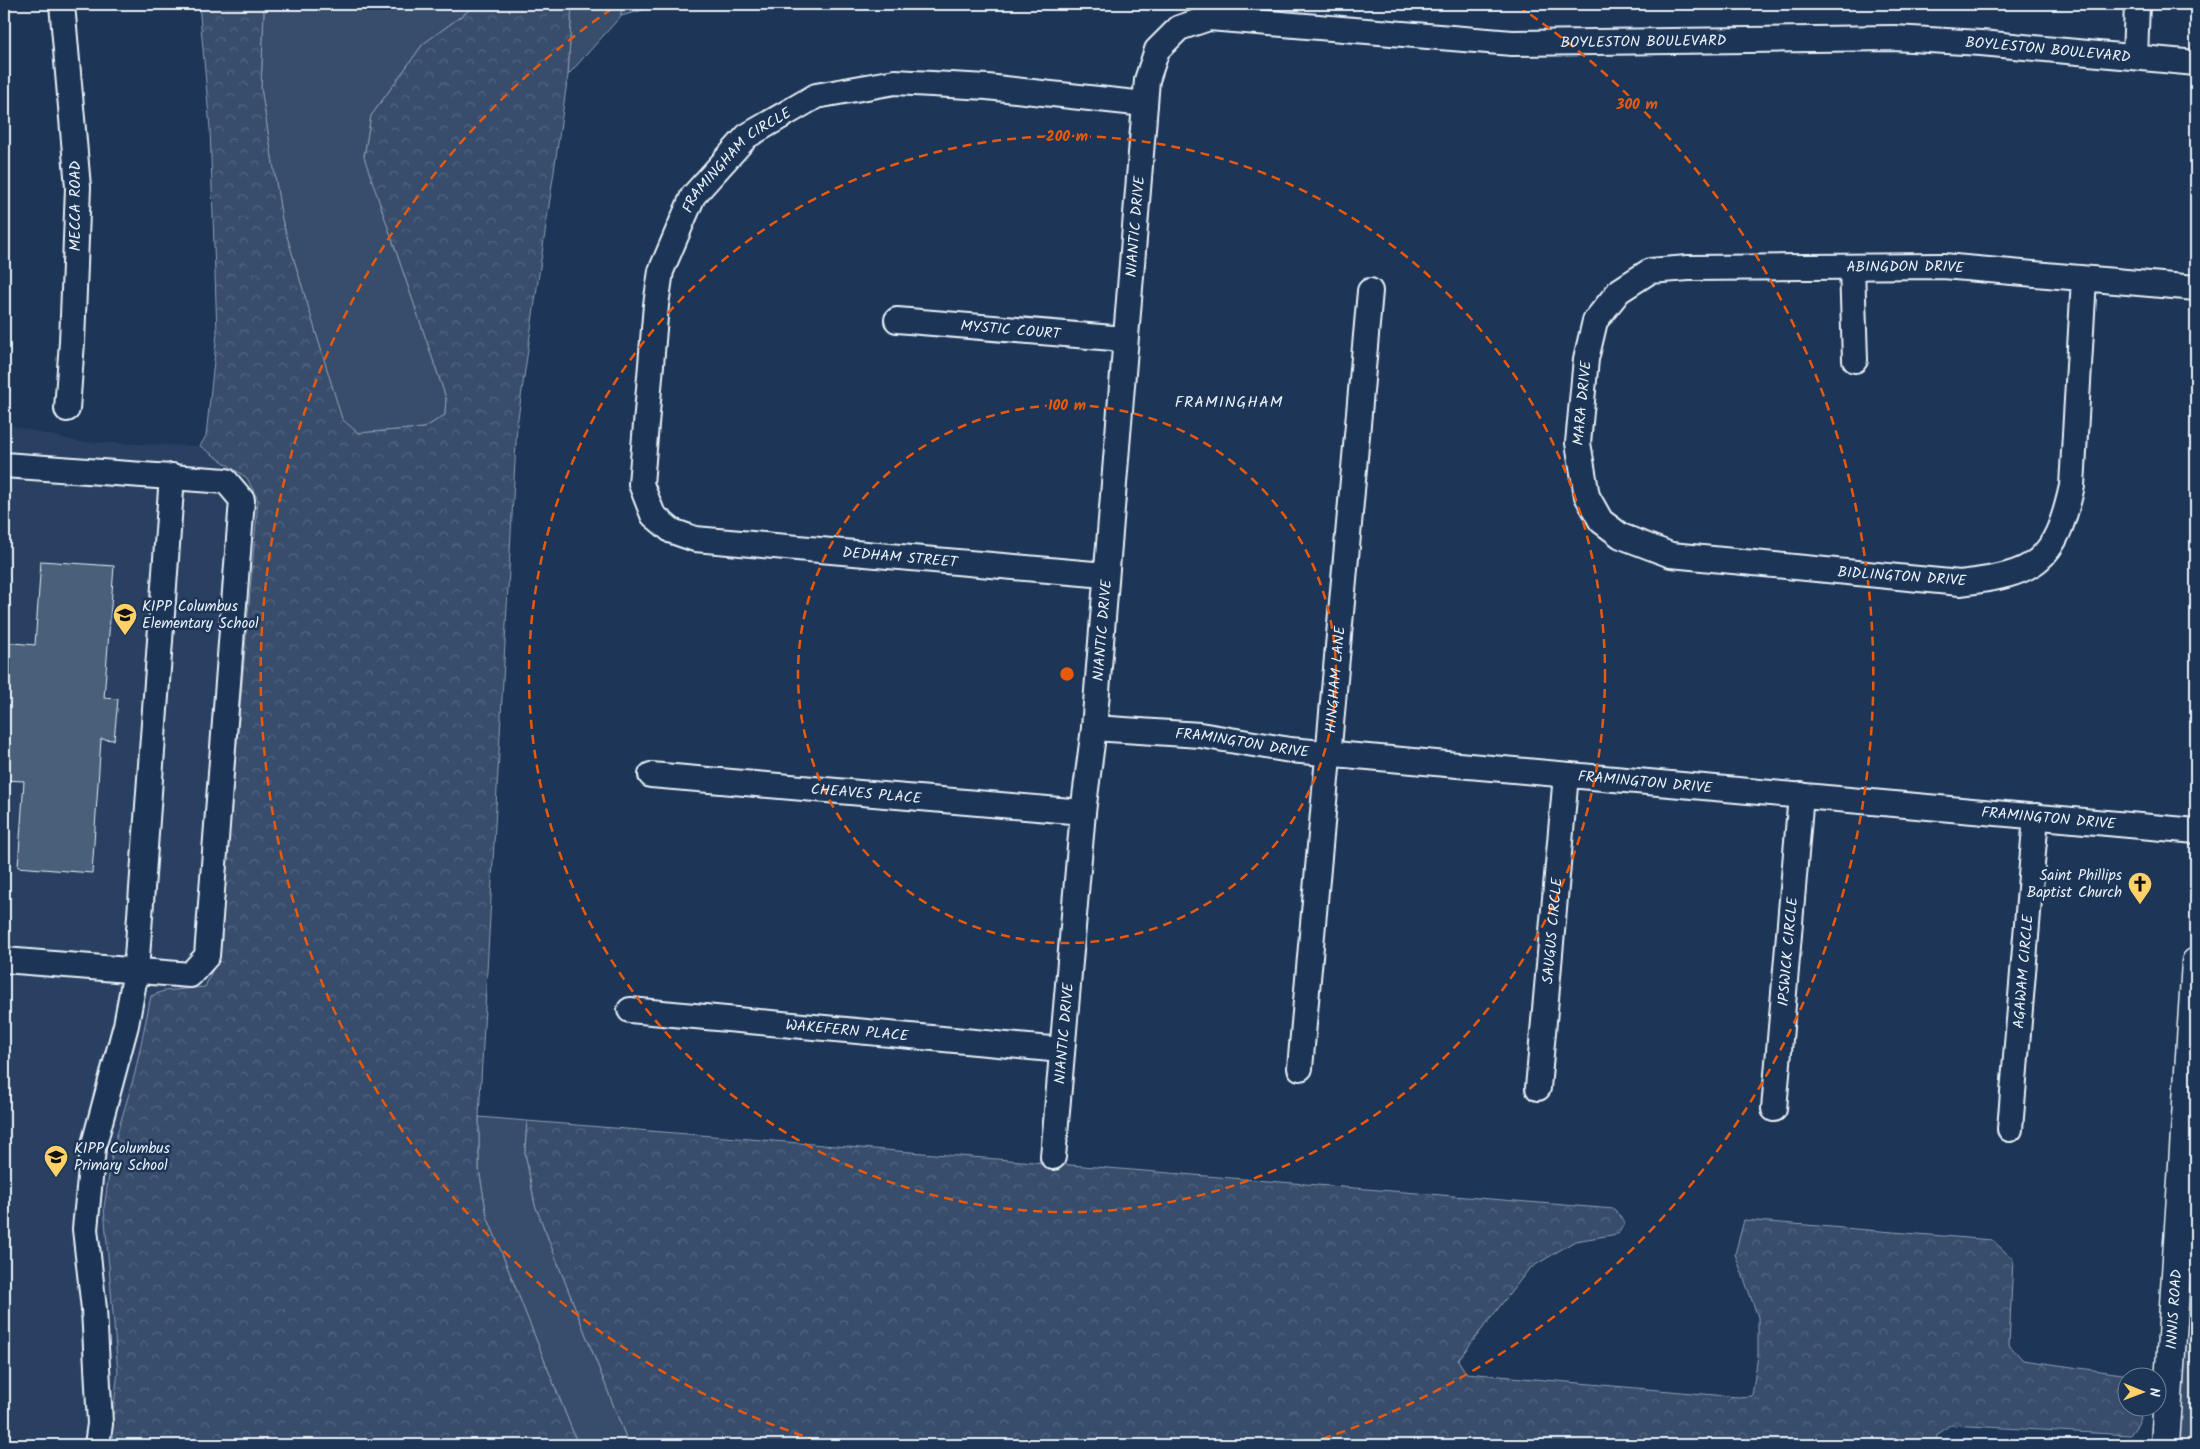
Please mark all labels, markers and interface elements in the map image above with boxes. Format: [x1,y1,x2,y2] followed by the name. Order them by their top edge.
[1560,29,1727,55] street label: BOYLESTON BOULEVARD
[1965,31,2132,70] street label: BOYLESTON BOULEVARD
[1615,93,1658,117] text: 300 m
[676,101,797,217] street label: FRAMINGHAM CIRCLE
[1046,125,1088,149] text: 200 m
[64,160,88,251] street label: MECCA ROAD
[1120,174,1152,278] street label: NIANTIC DRIVE
[1846,255,1966,281] street label: ABINGDON DRIVE
[960,314,1063,347] street label: MYSTIC COURT
[1567,359,1599,446] street label: MARA DRIVE
[1175,390,1283,415] district label: FRAMINGHAM
[1048,394,1086,418] text: 100 m
[841,541,960,575] street label: DEDHAM STREET
[1837,561,1968,594] street label: BIDLINGTON DRIVE
[1087,578,1119,682] street label: NIANTIC DRIVE
[142,595,259,636] place label: KIPP Columbus Elementary School
[112,602,138,636] school or university icon: KIPP Columbus Elementary School
[1319,624,1353,734] street label: HINGHAM LANE
[1058,665,1076,683] centre of rings
[1175,722,1311,765] street label: FRAMINGTON DRIVE
[1577,765,1714,801] street label: FRAMINGTON DRIVE
[810,778,924,811] street label: CHEAVES PLACE
[1980,801,2118,837] street label: FRAMINGTON DRIVE
[2027,864,2123,905] place label: Saint Phillips Baptist Church
[2127,871,2153,905] church icon: Saint Phillips Baptist Church
[1536,875,1570,985] street label: SAUGUS CIRCLE
[1772,895,1805,1007] street label: IPSWICK CIRCLE
[2007,912,2041,1030] street label: AGAWAM CIRCLE
[1048,981,1081,1085] street label: NIANTIC DRIVE
[784,1013,911,1049] street label: WAKEFERN PLACE
[74,1137,171,1178] place label: KIPP Columbus Primary School
[43,1144,69,1178] school or university icon: KIPP Columbus Primary School
[2160,1268,2189,1350] street label: INNIS ROAD
[2118,1366,2168,1416] north arrow
[2143,1388,2165,1397] text: N

